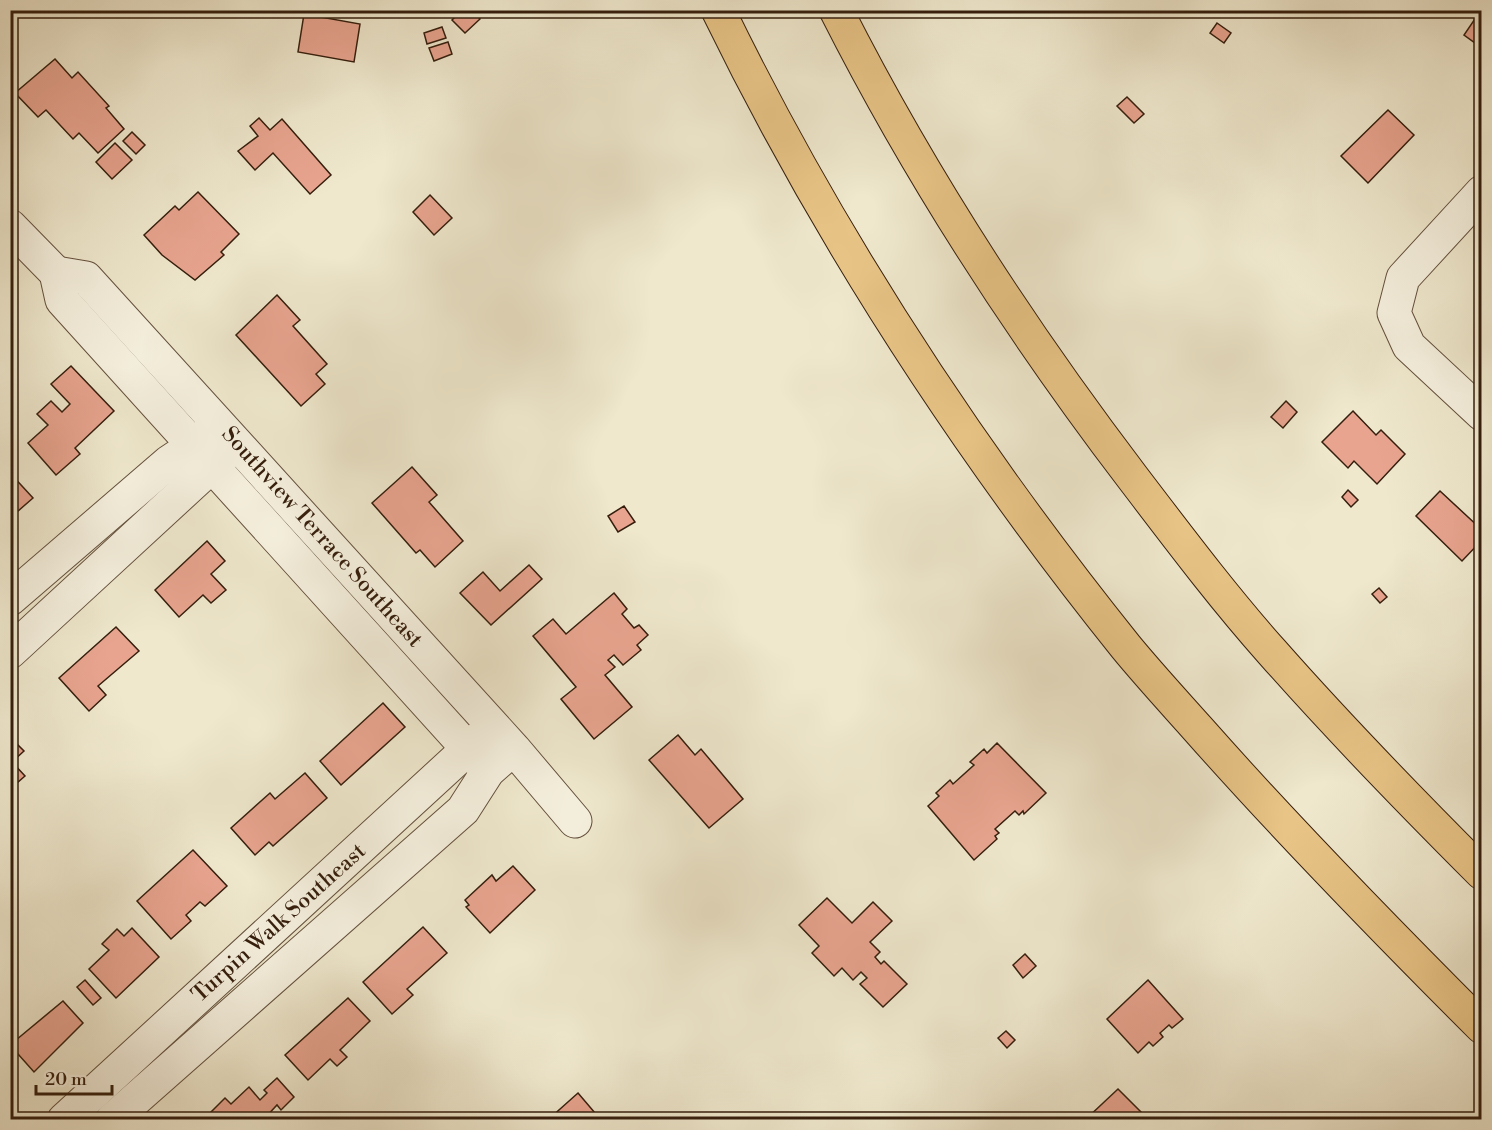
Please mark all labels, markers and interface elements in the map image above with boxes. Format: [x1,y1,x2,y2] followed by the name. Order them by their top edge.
[216,421,428,653] street label: Southview Terrace Southeast
[186,838,372,1008] street label: Turpin Walk Southeast
[36,1058,112,1096] scale bar
[45,1068,87,1091] text: 20 m

